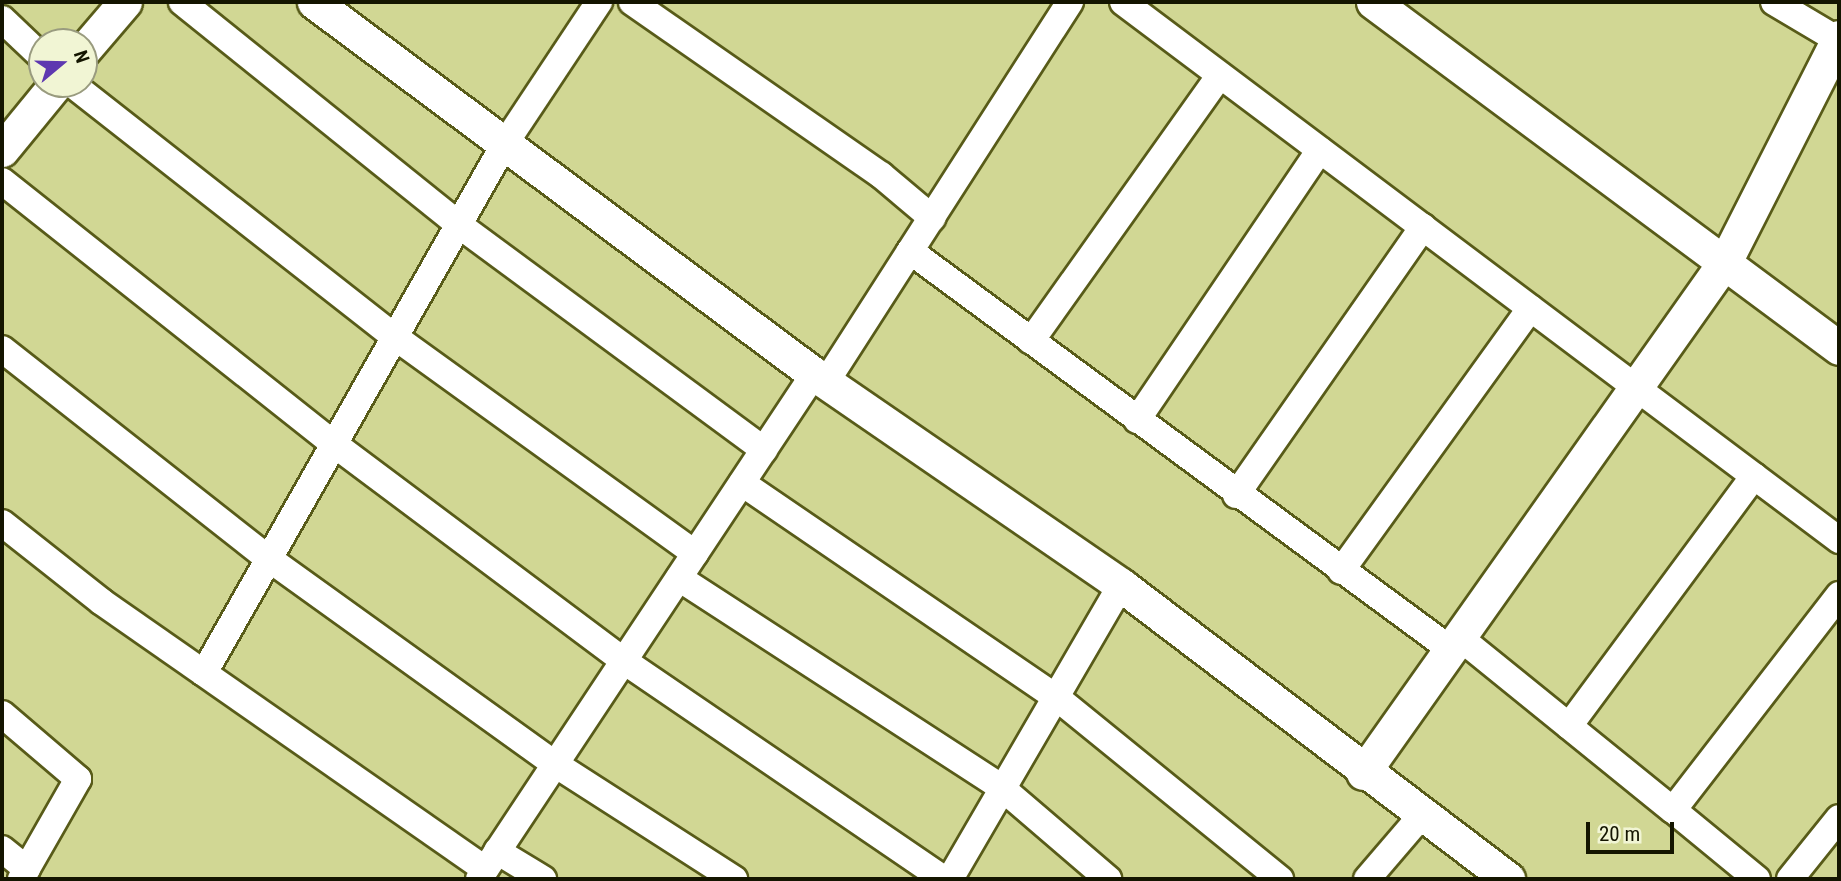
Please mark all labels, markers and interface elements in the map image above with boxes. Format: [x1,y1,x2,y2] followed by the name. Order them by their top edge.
[28,28,98,98] north arrow
[69,47,94,66] text: N
[1589,808,1676,852] scale bar
[1599,822,1640,846] text: 20 m

